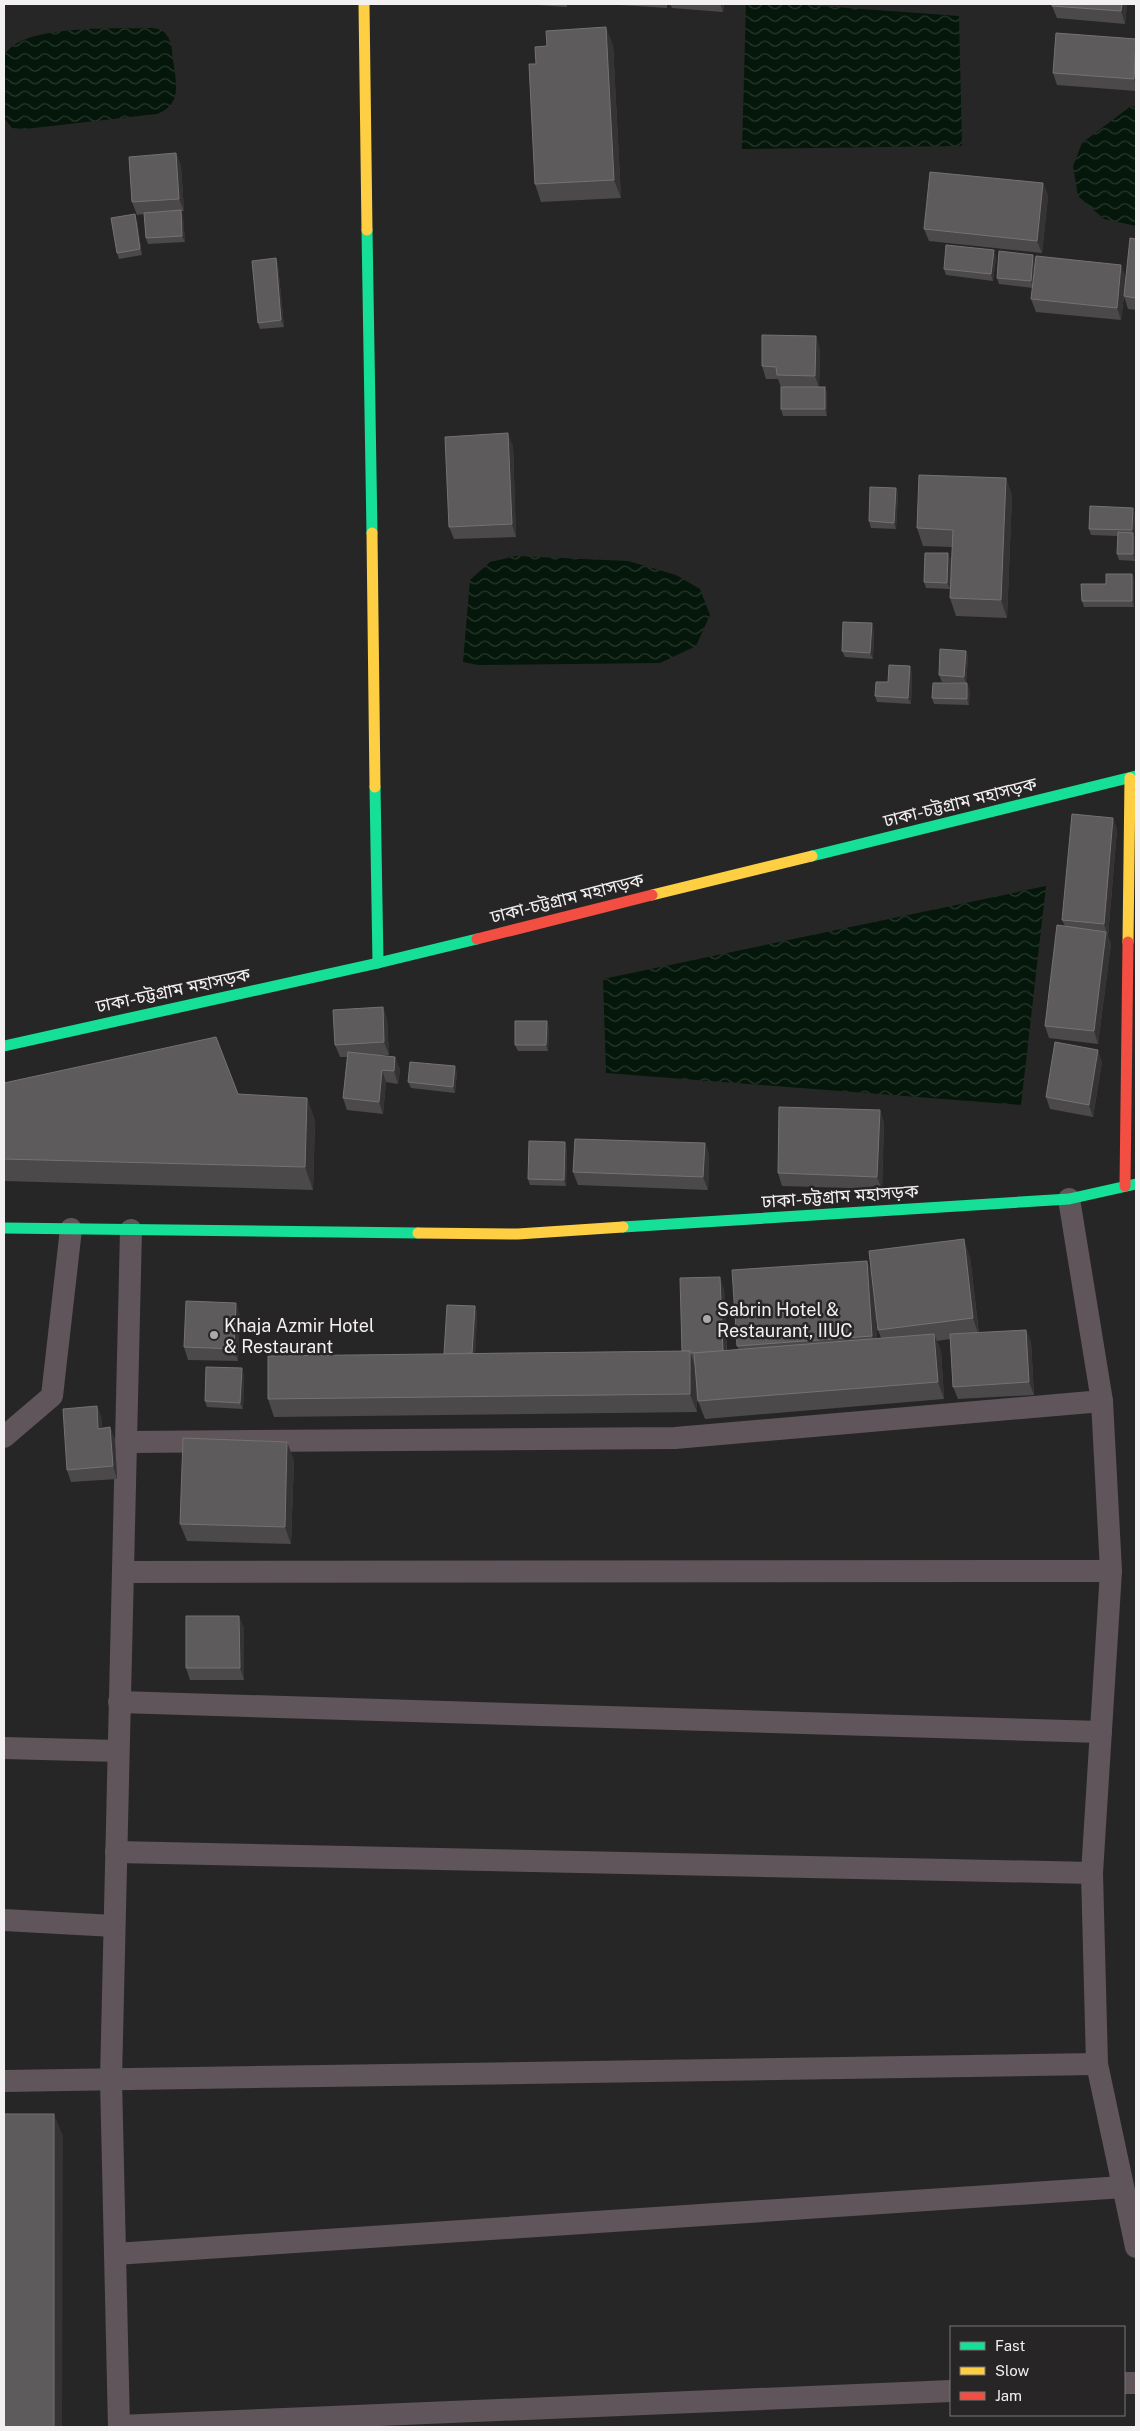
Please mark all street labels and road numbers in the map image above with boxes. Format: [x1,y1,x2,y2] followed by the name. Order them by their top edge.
[880,773,1039,831] street label: ঢাকা-চট্টগ্রাম মহাসড়ক
[487,869,646,927] street label: ঢাকা-চট্টগ্রাম মহাসড়ক
[93,963,253,1017] street label: ঢাকা-চট্টগ্রাম মহাসড়ক
[760,1180,920,1212] street label: ঢাকা-চট্টগ্রাম মহাসড়ক

